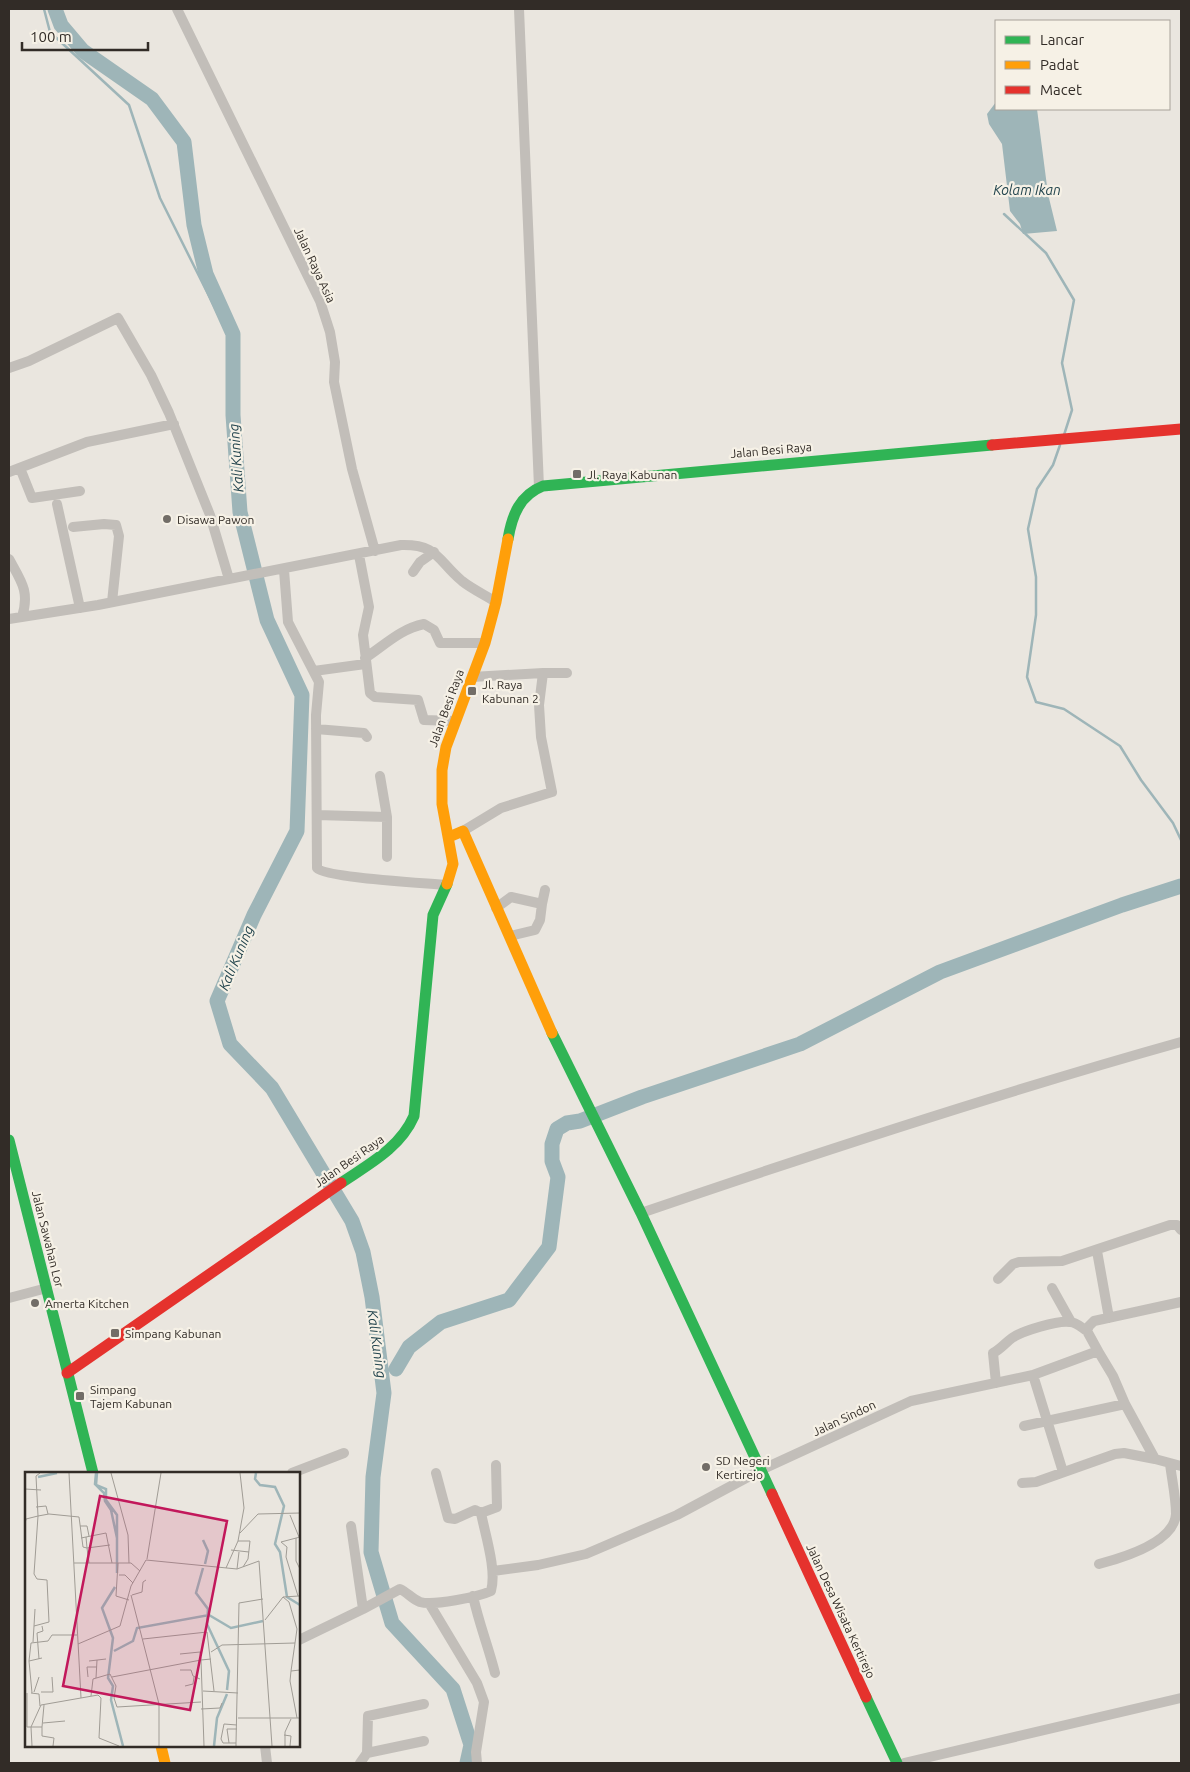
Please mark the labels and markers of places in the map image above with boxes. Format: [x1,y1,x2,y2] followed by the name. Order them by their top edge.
[571,468,583,480] marker: Jl. Raya Kabunan
[587,468,677,481] place label: Jl. Raya Kabunan
[161,513,173,525] marker: Disawa Pawon
[177,513,254,526] place label: Disawa Pawon
[482,678,539,705] place label: Jl. Raya Kabunan 2
[466,685,478,697] marker: Jl. Raya Kabunan 2
[29,1297,41,1309] marker: Amerta Kitchen
[45,1297,129,1310] place label: Amerta Kitchen
[109,1327,121,1339] marker: Simpang Kabunan
[125,1327,221,1340] place label: Simpang Kabunan
[90,1383,172,1410] place label: Simpang Tajem Kabunan
[74,1390,86,1402] marker: Simpang Tajem Kabunan
[716,1454,770,1481] place label: SD Negeri Kertirejo
[700,1461,712,1473] marker: SD Negeri Kertirejo

